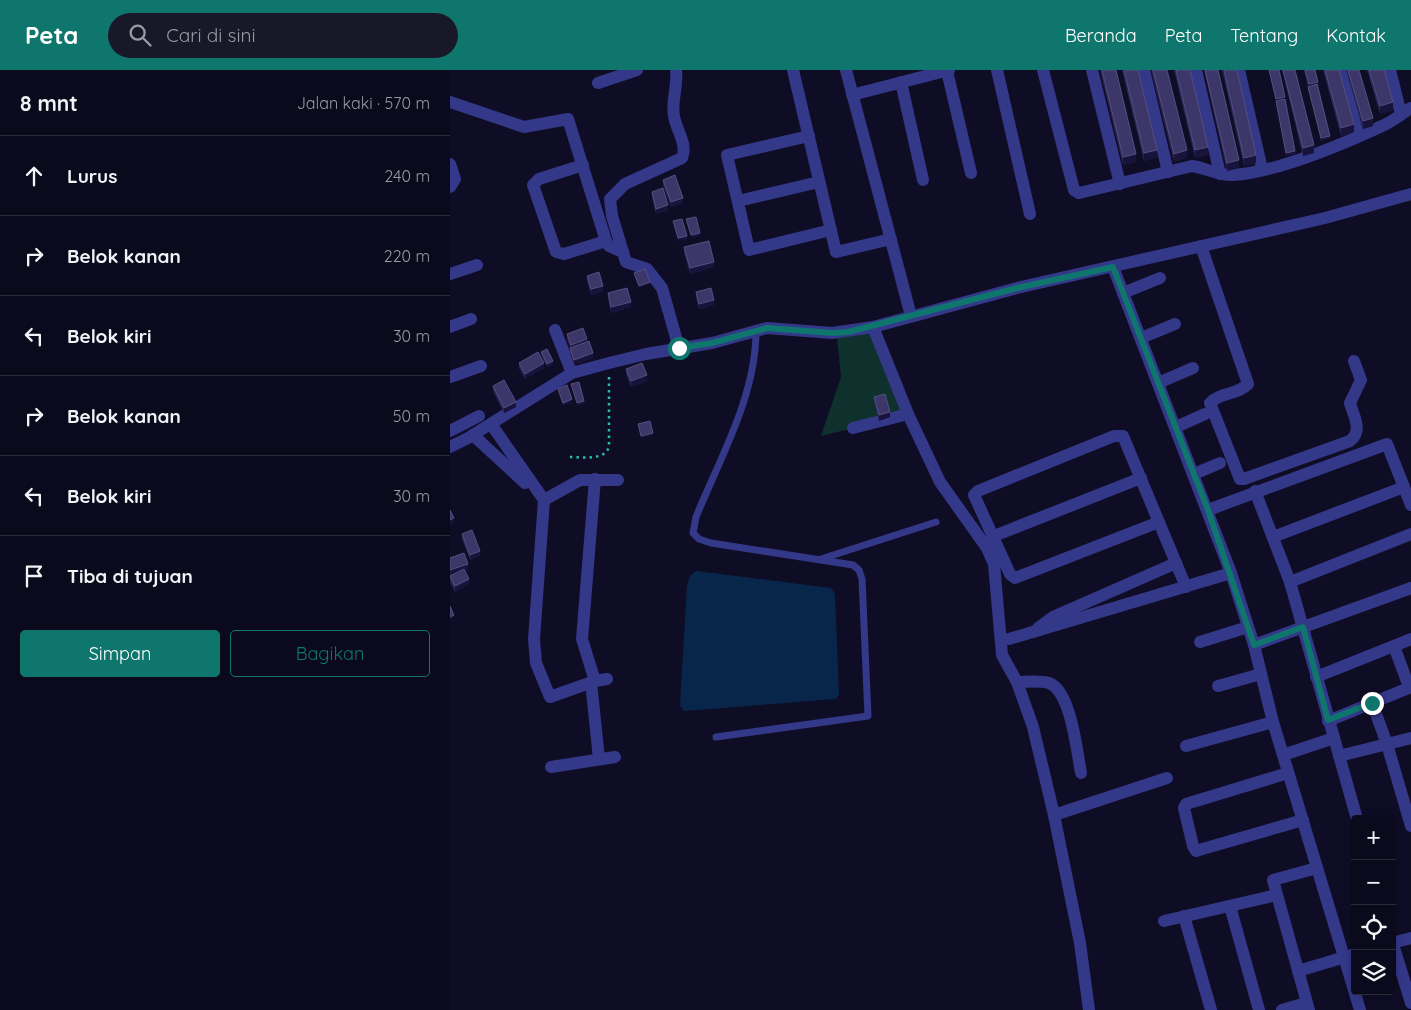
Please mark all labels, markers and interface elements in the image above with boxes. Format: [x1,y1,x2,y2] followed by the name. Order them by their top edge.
[108,13,458,58] search box
[25,20,78,50] text: Peta
[126,21,154,49] icon: search
[166,23,256,47] text: Cari di sini
[1065,24,1137,47] text: Beranda
[1165,24,1202,47] text: Peta
[1230,24,1298,47] text: Tentang
[1326,24,1386,47] text: Kontak
[20,90,78,116] text: 8 mnt
[297,93,430,113] text: Jalan kaki · 570 m
[20,162,48,190] icon: ahead
[67,164,117,188] text: Lurus
[384,166,430,186] text: 240 m
[20,242,48,270] icon: right
[67,244,181,268] text: Belok kanan
[384,246,430,266] text: 220 m
[20,322,48,350] icon: left
[67,324,152,348] text: Belok kiri
[393,326,430,346] text: 30 m
[668,337,691,360] route start
[20,402,48,430] icon: right
[67,404,181,428] text: Belok kanan
[393,406,430,426] text: 50 m
[20,482,48,510] icon: left
[67,484,152,508] text: Belok kiri
[393,486,430,506] text: 30 m
[20,562,48,590] icon: arrive
[67,564,193,588] text: Tiba di tujuan
[20,630,220,677] button: Simpan
[230,630,430,677] button: Bagikan
[1361,692,1384,715] route end
[1351,815,1396,995] map controls
[1351,815,1396,860] button: +
[1351,860,1396,905] button: −
[1351,905,1396,950] button: locate
[1351,950,1396,995] button: layers

